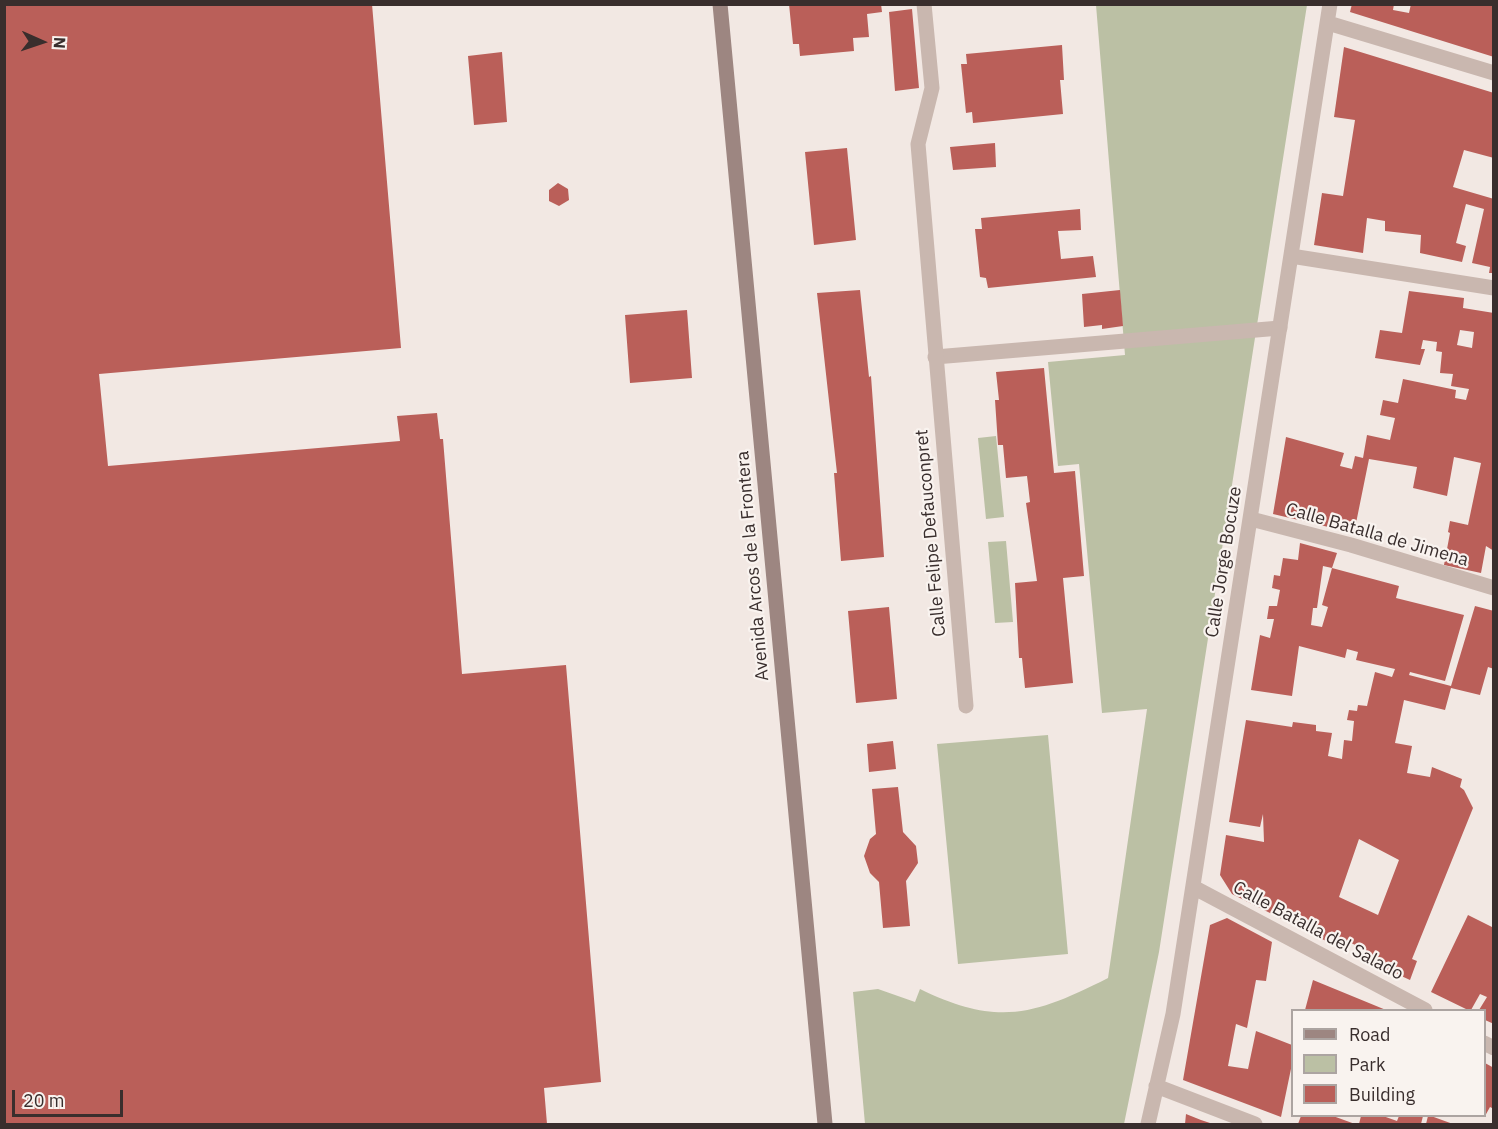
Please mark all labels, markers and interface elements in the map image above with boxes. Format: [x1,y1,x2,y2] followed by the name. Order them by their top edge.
[12,12,72,72] north arrow
[50,37,70,49] text: N
[911,428,951,638] street label: Calle Felipe Defauconpret
[732,450,774,682] street label: Avenida Arcos de la Frontera
[1201,485,1247,639] street label: Calle Jorge Bocuze
[1283,499,1471,571] street label: Calle Batalla de Jimena
[1229,877,1407,985] street label: Calle Batalla del Salado
[1291,1009,1486,1117] legend
[1349,1023,1390,1046] text: Road
[1349,1053,1385,1076] text: Park
[15,1078,126,1116] scale bar
[1349,1083,1415,1106] text: Building
[23,1089,65,1112] text: 20 m

